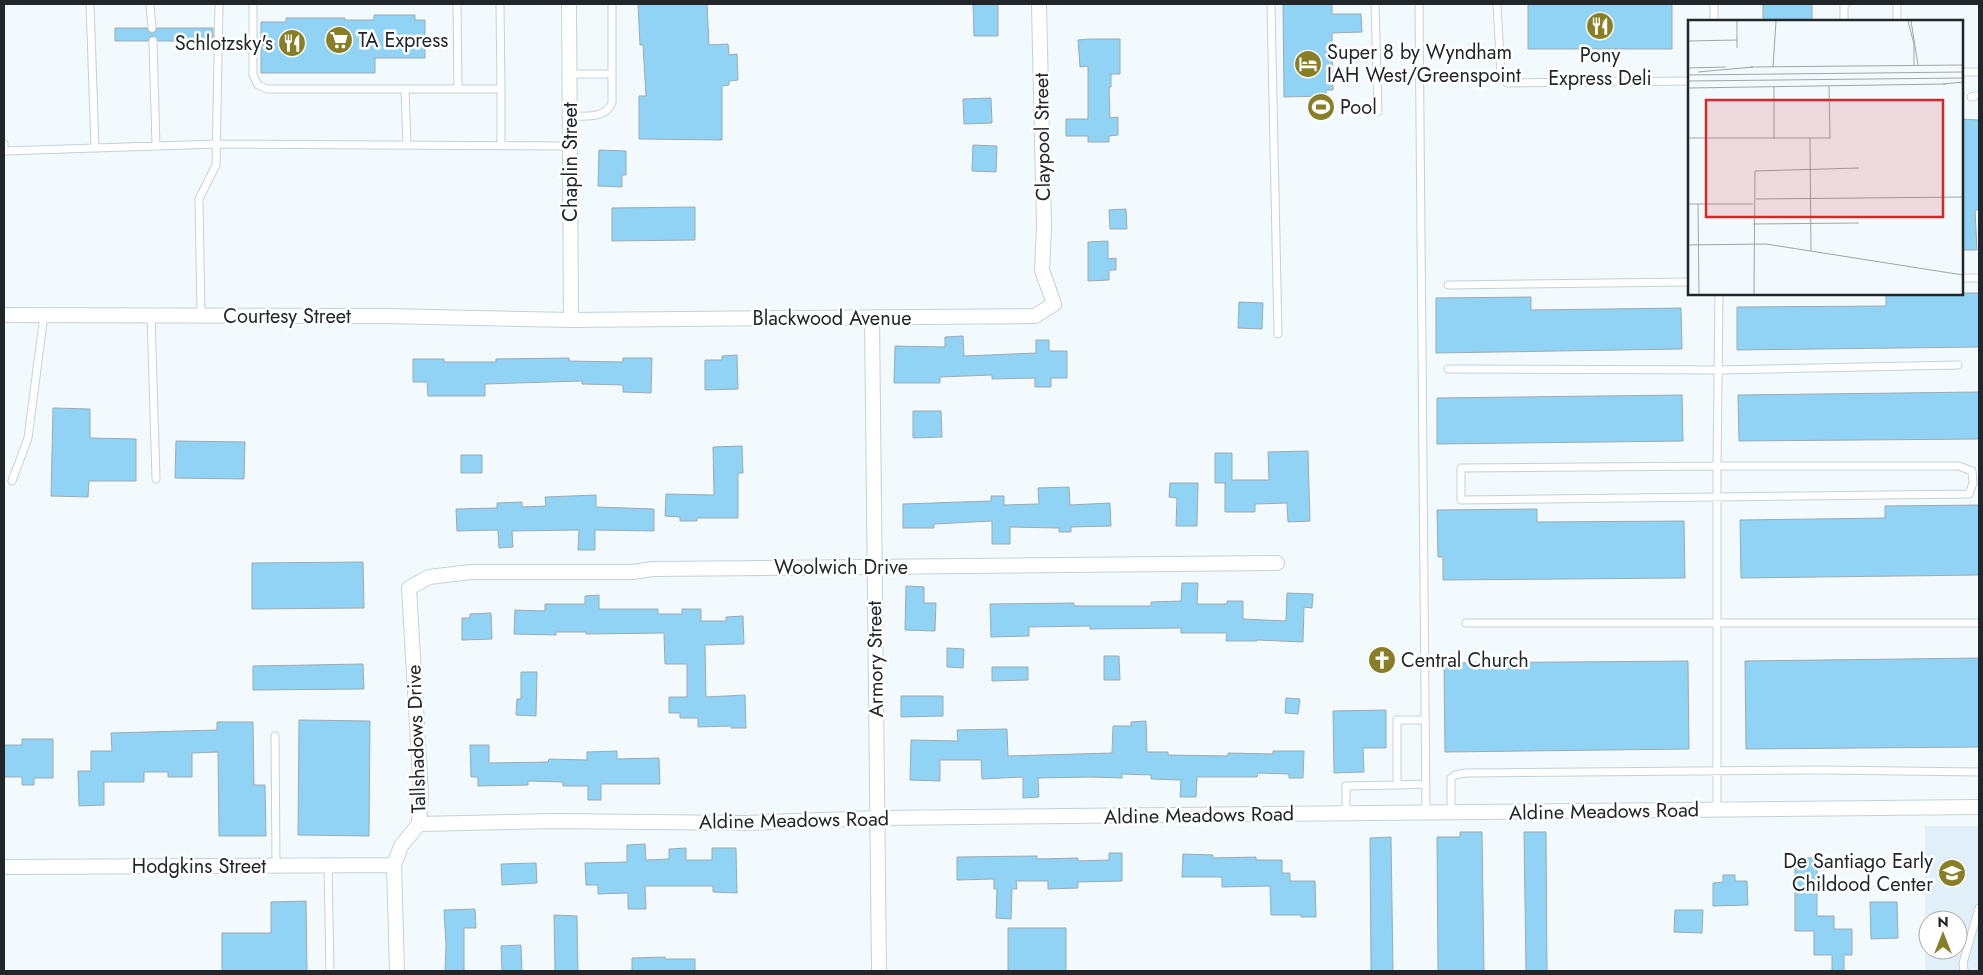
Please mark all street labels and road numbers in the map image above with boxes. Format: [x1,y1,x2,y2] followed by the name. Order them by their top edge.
[1027,72,1058,201] street label: Claypool Street
[556,102,585,222] street label: Chaplin Street
[223,302,351,331] street label: Courtesy Street
[753,304,911,333] street label: Blackwood Avenue
[774,553,908,582] street label: Woolwich Drive
[860,600,891,718] street label: Armory Street
[399,664,434,814] street label: Tallshadows Drive
[1509,795,1699,828] street label: Aldine Meadows Road
[1104,799,1294,832] street label: Aldine Meadows Road
[699,804,889,837] street label: Aldine Meadows Road
[132,852,266,881] street label: Hodgkins Street

